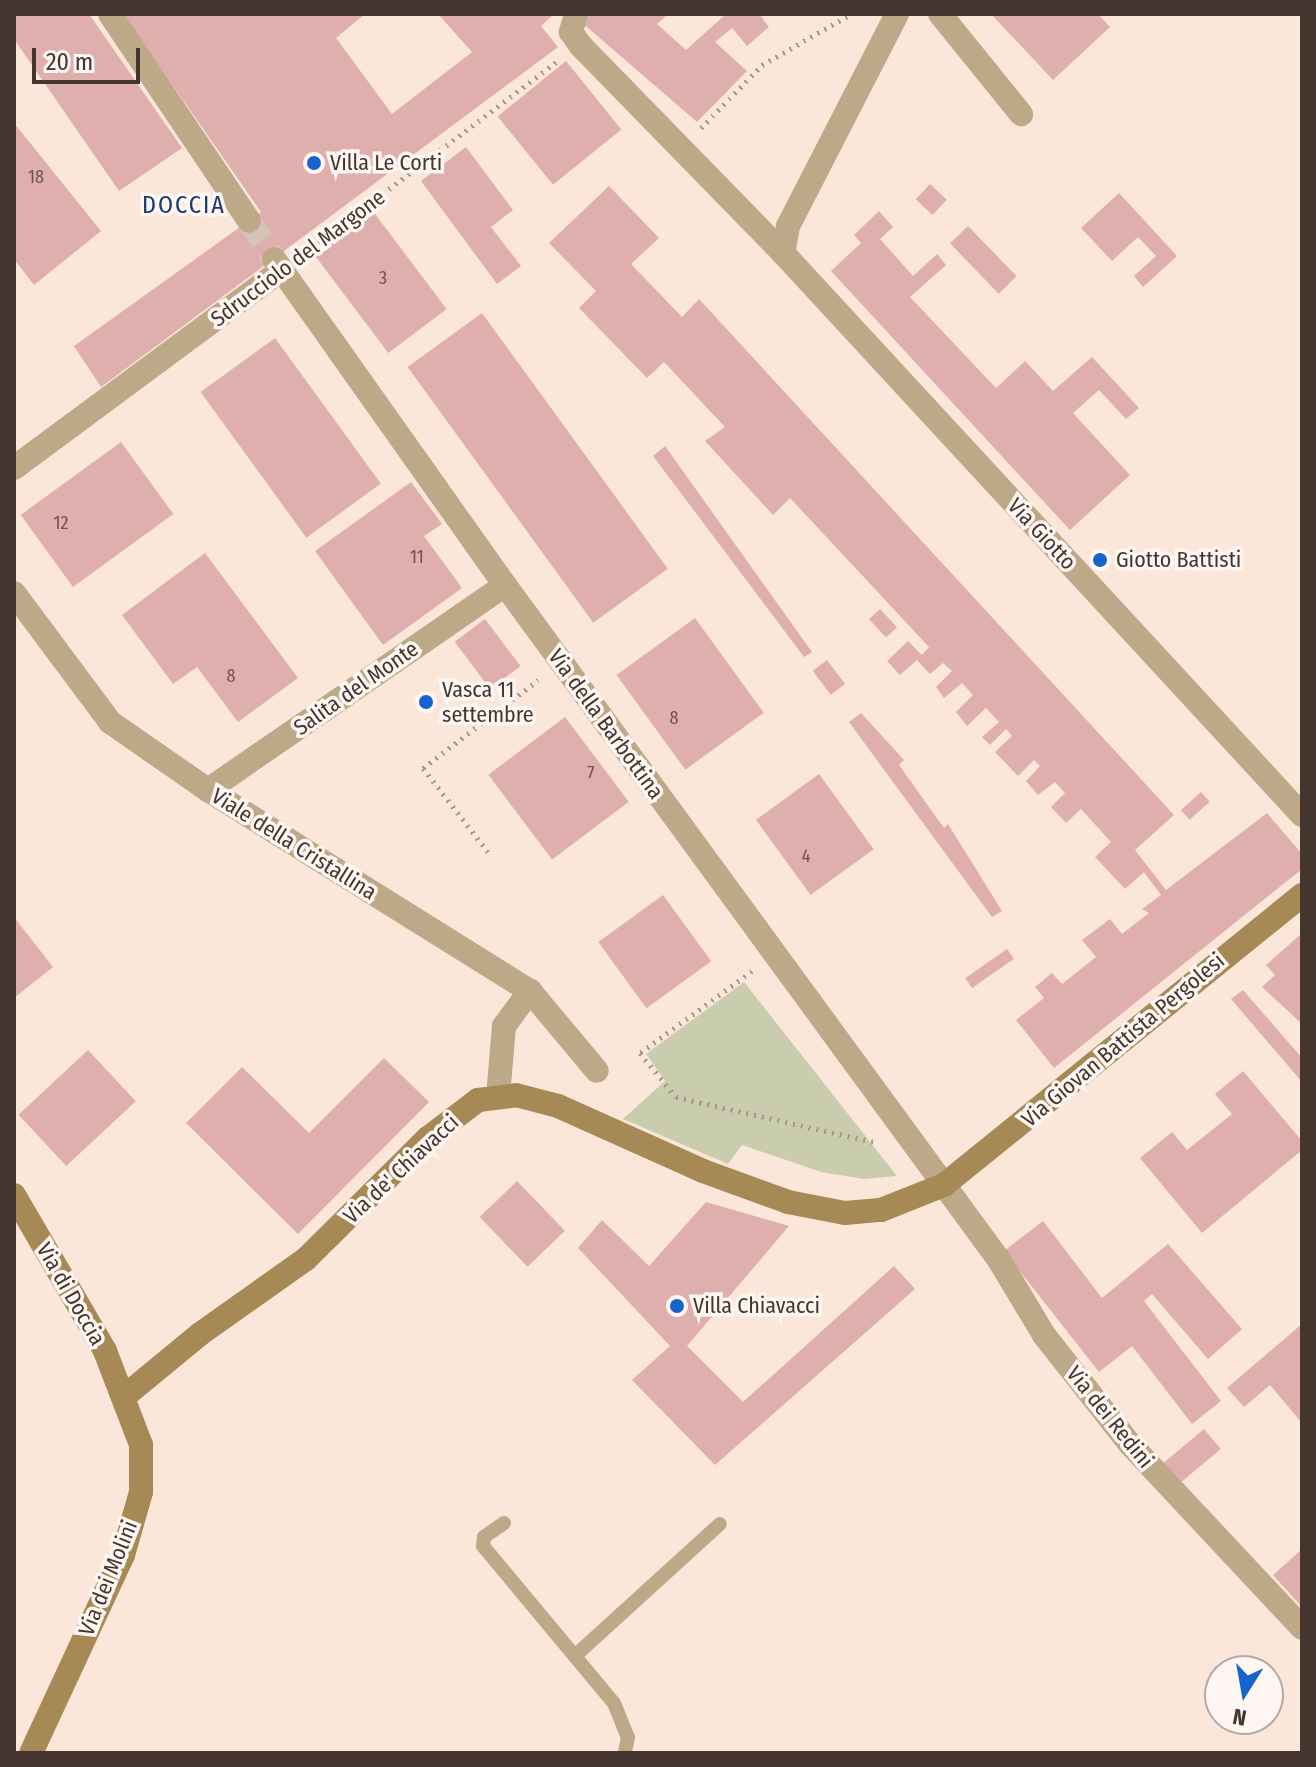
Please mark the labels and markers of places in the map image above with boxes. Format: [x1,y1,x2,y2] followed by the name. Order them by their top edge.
[330,150,442,176] place label: Villa Le Corti
[305,154,323,172] marker: Villa Le Corti
[1116,547,1241,573] place label: Giotto Battisti
[1091,551,1109,569] marker: Giotto Battisti
[442,676,534,728] place label: Vasca 11 settembre
[417,693,435,711] marker: Vasca 11 settembre
[693,1293,820,1319] place label: Villa Chiavacci
[668,1297,686,1315] marker: Villa Chiavacci

